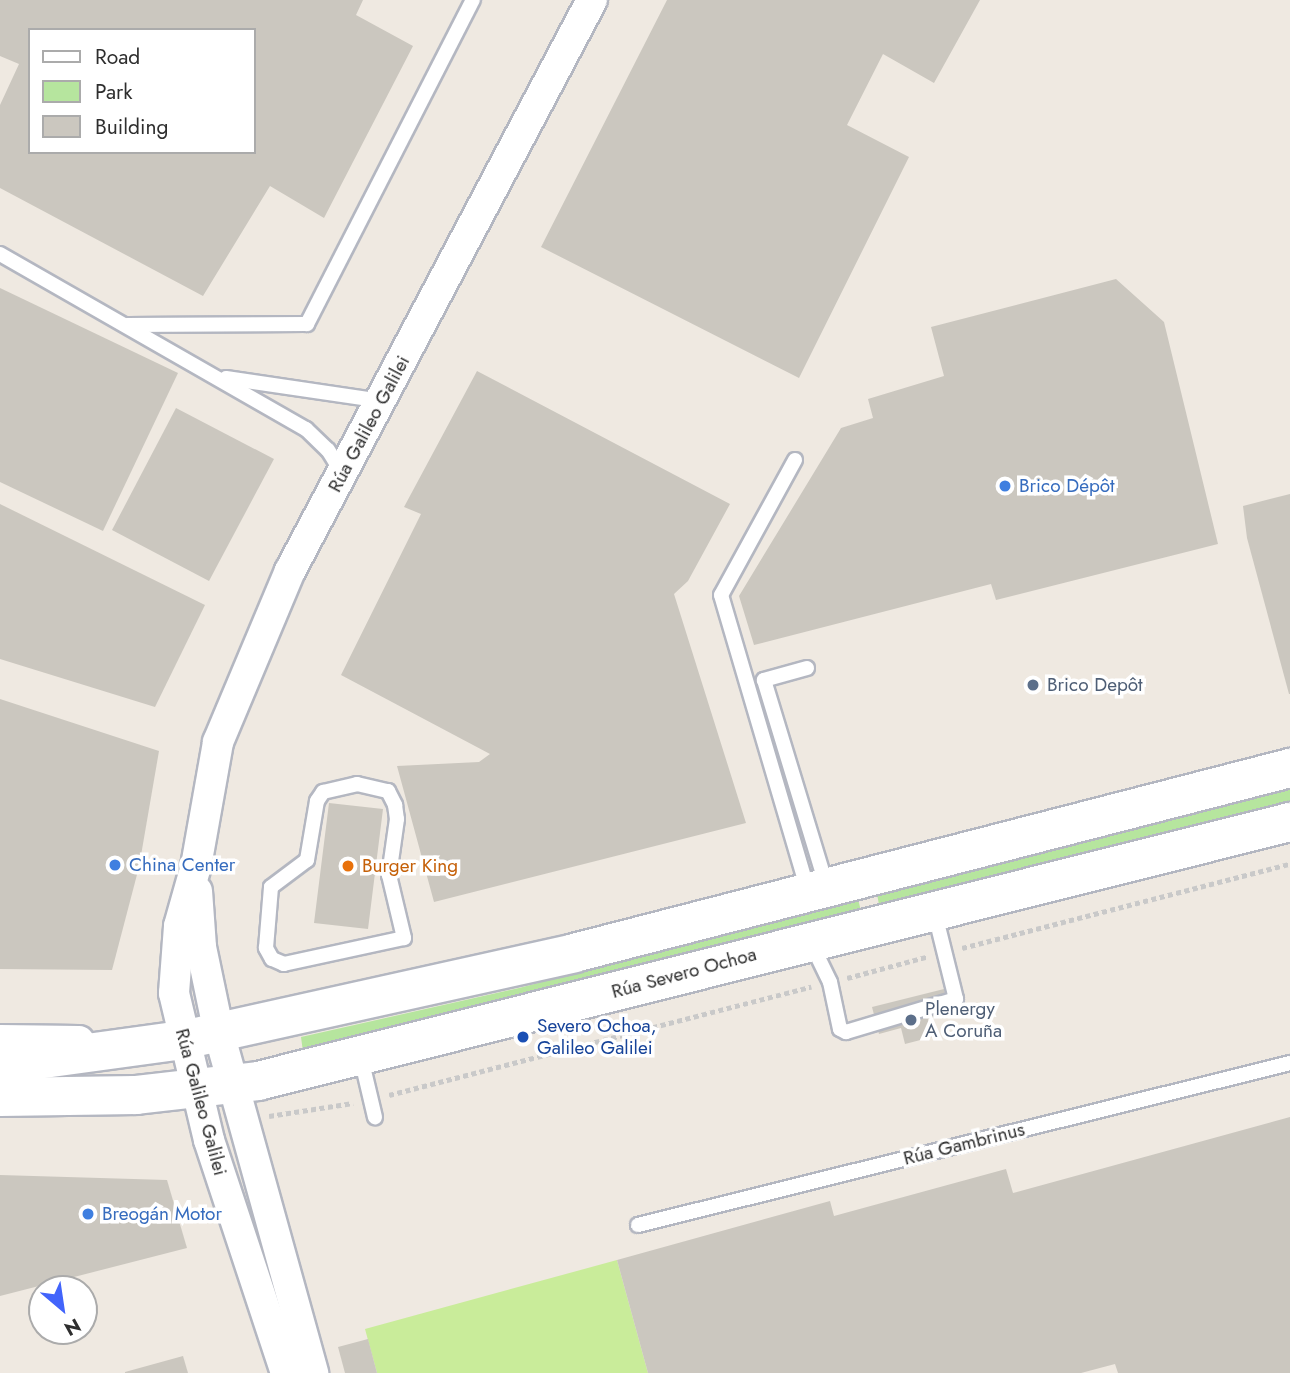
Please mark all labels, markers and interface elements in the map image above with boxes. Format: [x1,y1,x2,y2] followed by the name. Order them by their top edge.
[28,28,256,154] legend
[95,42,140,72] text: Road
[95,77,132,107] text: Park
[95,112,168,142] text: Building
[323,352,415,496] street label: Rúa Galileo Galilei
[1019,475,1115,497] place label: Brico Dépôt
[997,478,1013,494] marker: Brico Dépôt
[1047,674,1143,696] place label: Brico Depôt
[1025,677,1041,693] marker: Brico Depôt
[129,854,235,876] place label: China Center
[362,855,458,877] place label: Burger King
[107,857,123,873] marker: China Center
[340,858,356,874] marker: Burger King
[609,943,759,1003] street label: Rúa Severo Ochoa
[925,998,1002,1042] place label: Plenergy A Coruña
[903,1012,919,1028] marker: Plenergy A Coruña
[537,1015,657,1059] place label: Severo Ochoa, Galileo Galilei
[170,1026,232,1178] street label: Rúa Galileo Galilei
[515,1029,531,1045] marker: Severo Ochoa, Galileo Galilei
[901,1118,1027,1170] street label: Rúa Gambrinus
[102,1203,222,1225] place label: Breogán Motor
[80,1206,96,1222] marker: Breogán Motor
[28,1275,98,1345] north arrow
[59,1312,86,1343] text: N

